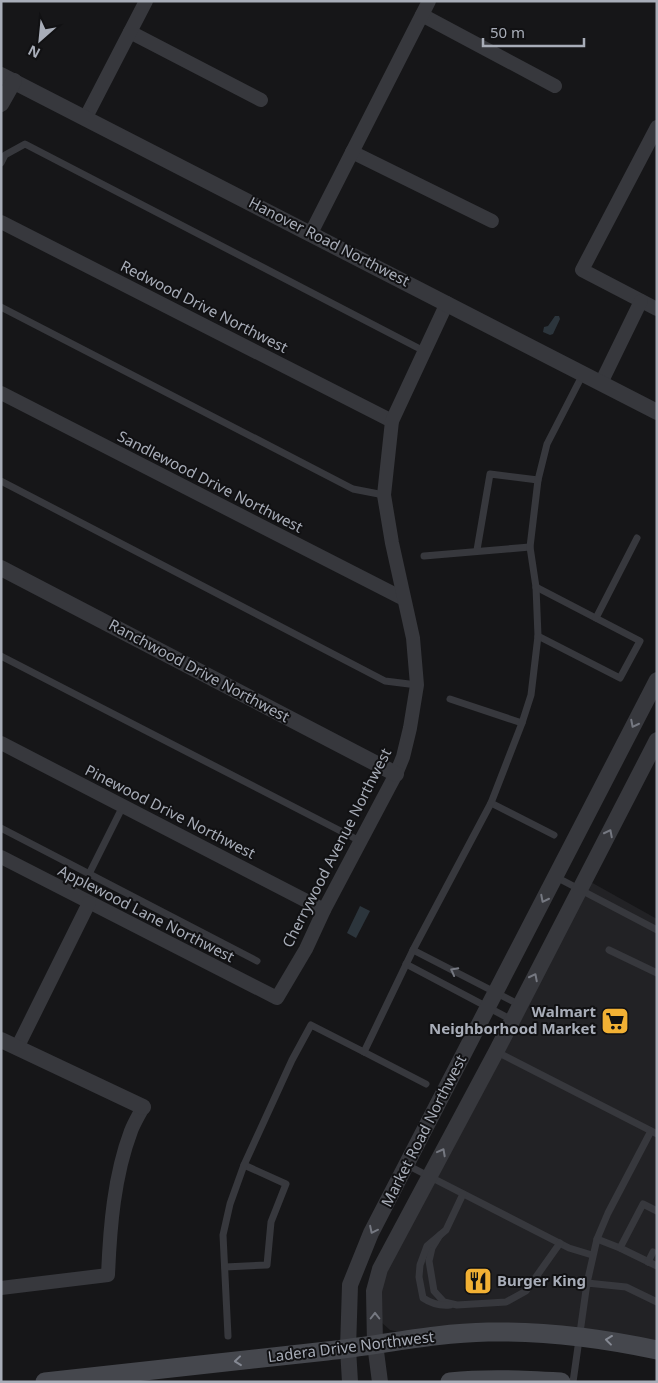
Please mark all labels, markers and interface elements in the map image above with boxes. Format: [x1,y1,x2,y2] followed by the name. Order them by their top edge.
[15,15,65,65] north arrow
[483,15,584,47] scale bar
[490,22,525,42] text: 50 m
[24,41,43,63] text: N
[246,192,414,291] street label: Hanover Road Northwest
[117,255,292,357] street label: Redwood Drive Northwest
[114,426,307,537] street label: Sandlewood Drive Northwest
[106,614,294,727] street label: Ranchwood Drive Northwest
[630,718,640,727] one-way arrow
[277,744,395,951] street label: Cherrywood Avenue Northwest
[82,759,260,863] street label: Pinewood Drive Northwest
[603,829,613,838] one-way arrow
[55,860,238,967] street label: Applewood Lane Northwest
[540,894,550,903] one-way arrow
[450,967,459,977] one-way arrow
[528,974,538,983] one-way arrow
[429,1001,596,1038] place label: Walmart Neighborhood Market
[600,1006,630,1036] supermarket icon: Walmart Neighborhood Market
[376,1051,470,1210] street label: Market Road Northwest
[435,1148,445,1157] one-way arrow
[369,1225,379,1234] one-way arrow
[463,1266,493,1296] restaurant icon: Burger King
[497,1270,586,1290] place label: Burger King
[369,1312,380,1320] one-way arrow
[267,1326,436,1366] street label: Ladera Drive Northwest
[605,1335,613,1346] one-way arrow
[234,1355,242,1366] one-way arrow

